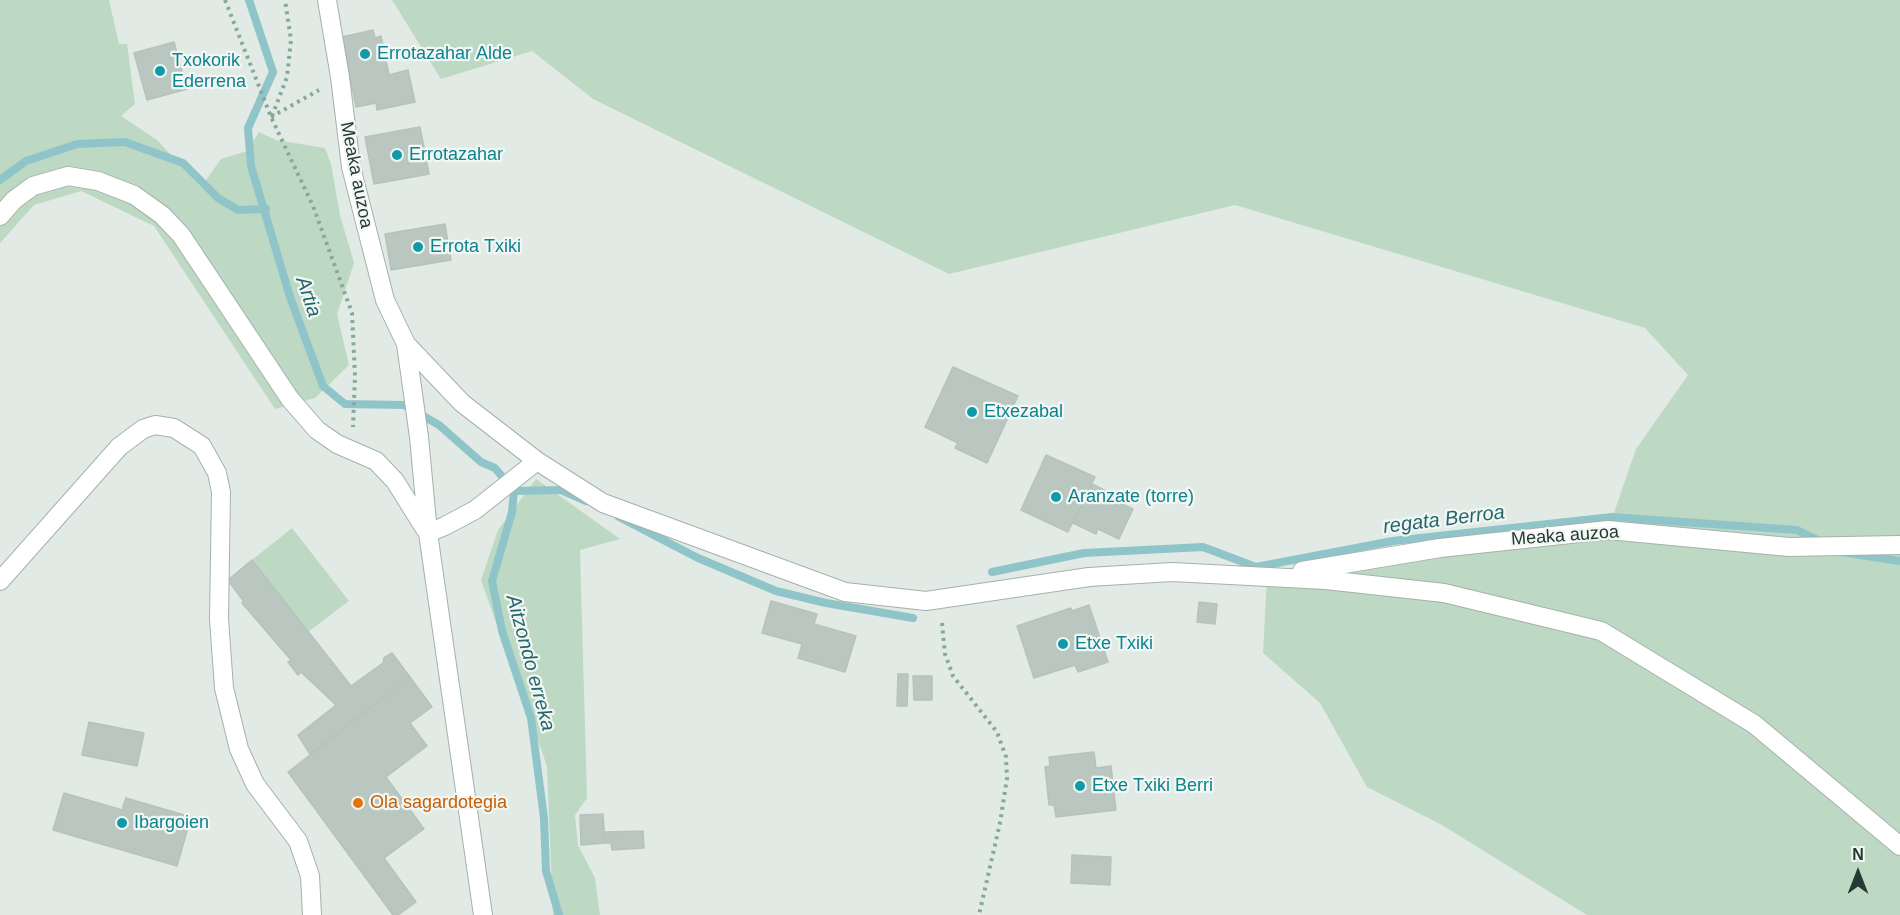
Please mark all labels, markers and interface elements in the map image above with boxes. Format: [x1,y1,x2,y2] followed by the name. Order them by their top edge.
[377,43,512,65] place label: Errotazahar Alde
[358,47,372,61] marker: Errotazahar Alde
[172,50,246,92] place label: Txokorik Ederrena
[153,64,167,78] marker: Txokorik Ederrena
[335,120,377,230] street label: Meaka auzoa
[409,144,503,166] place label: Errotazahar
[390,148,404,162] marker: Errotazahar
[430,236,521,258] place label: Errota Txiki
[411,240,425,254] marker: Errota Txiki
[290,274,326,320] water label: Artia
[984,401,1063,423] place label: Etxezabal
[965,405,979,419] marker: Etxezabal
[1068,486,1194,508] place label: Aranzate (torre)
[1049,490,1063,504] marker: Aranzate (torre)
[1382,501,1506,539] water label: regata Berroa
[1510,521,1620,551] street label: Meaka auzoa
[500,592,560,734] water label: Aitzondo erreka
[1075,633,1153,655] place label: Etxe Txiki
[1056,637,1070,651] marker: Etxe Txiki
[1092,775,1213,797] place label: Etxe Txiki Berri
[1073,779,1087,793] marker: Etxe Txiki Berri
[370,792,507,814] place label: Ola sagardotegia
[351,796,365,810] marker: Ola sagardotegia
[134,812,209,834] place label: Ibargoien
[115,816,129,830] marker: Ibargoien
[1828,843,1888,903] north arrow
[1852,846,1864,863] text: N

